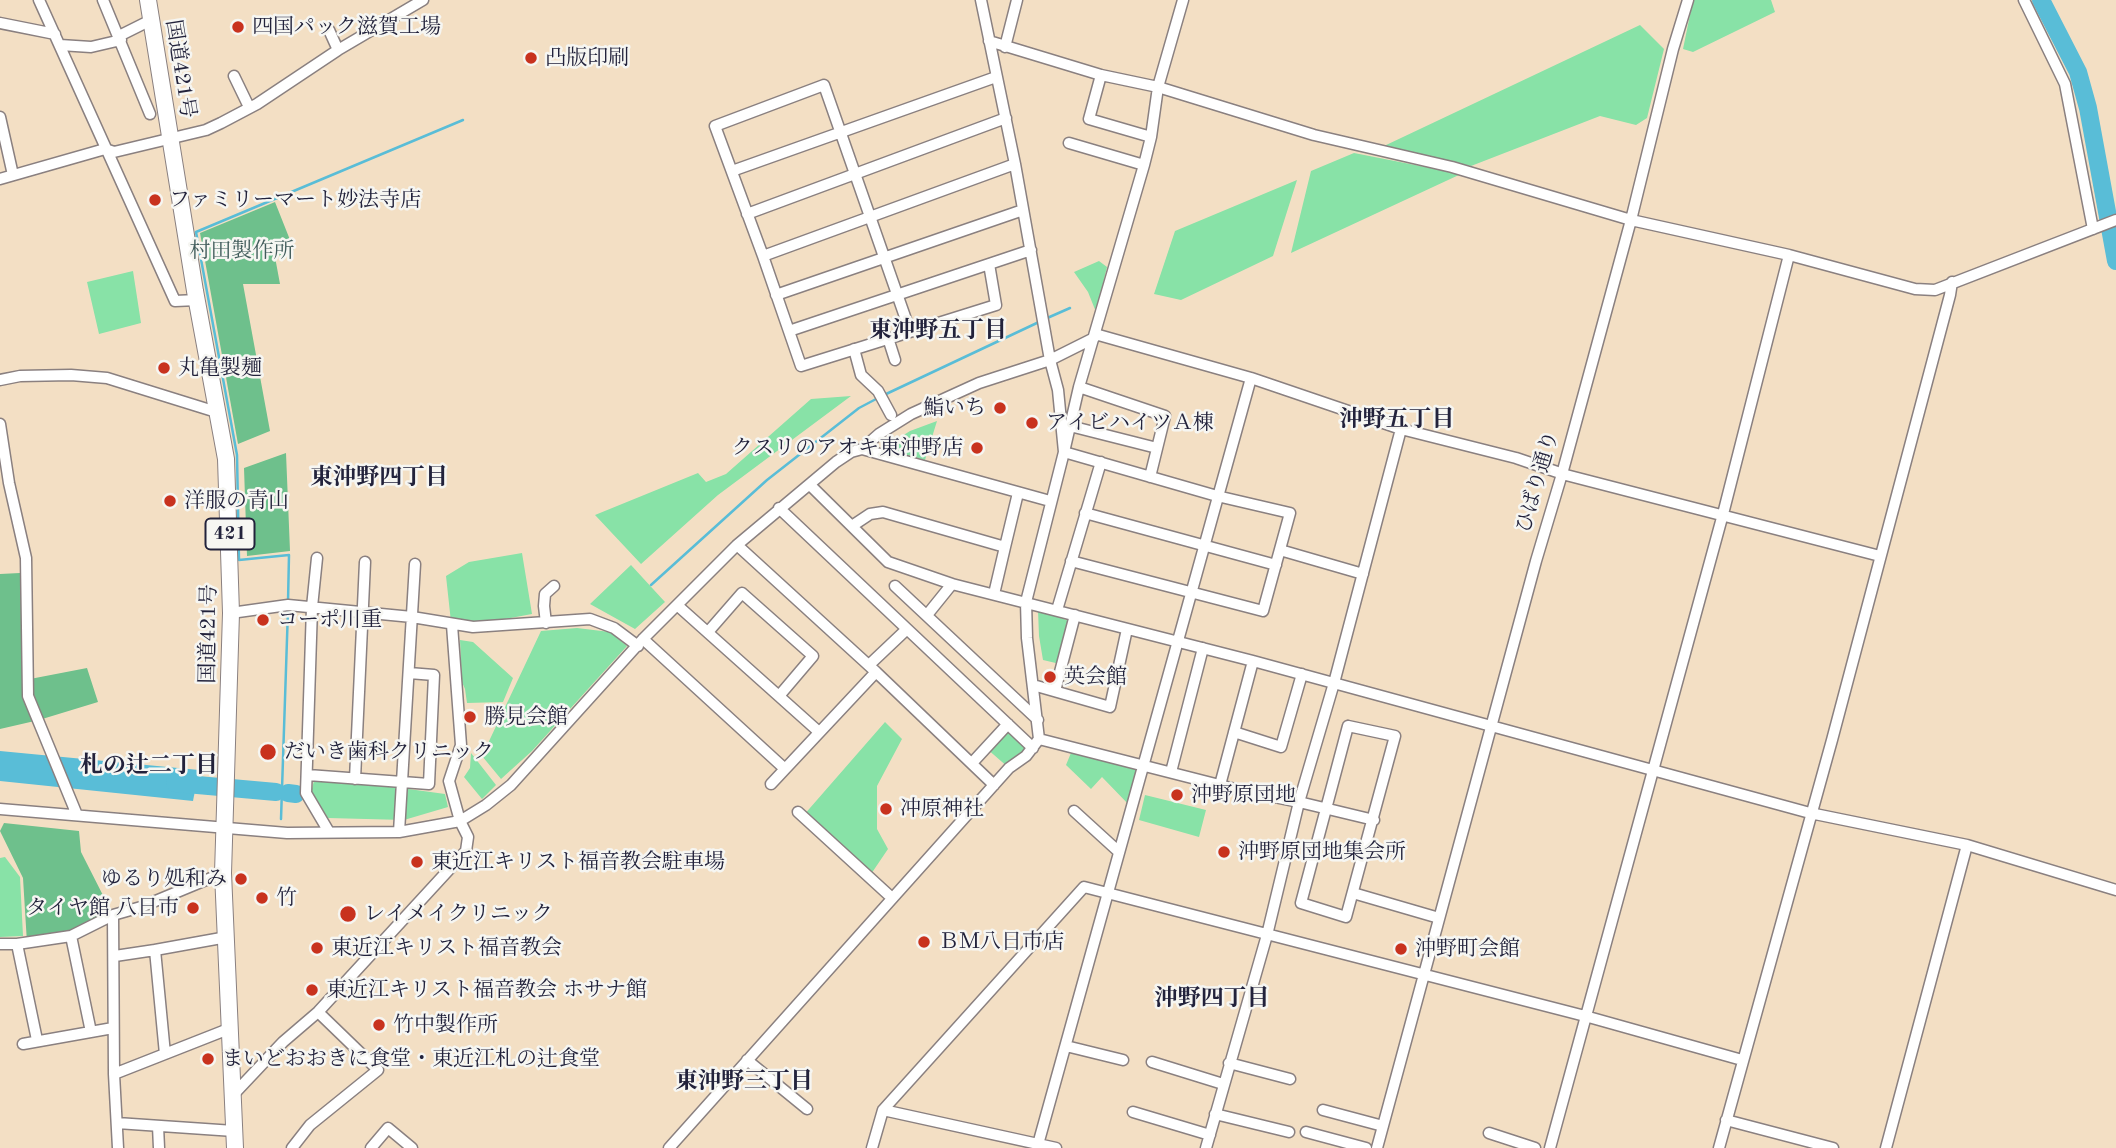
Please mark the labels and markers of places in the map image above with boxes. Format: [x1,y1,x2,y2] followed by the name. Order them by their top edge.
[252,14,441,40] place label: 四国パック滋賀工場
[230,19,246,35] marker: 四国パック滋賀工場
[545,45,629,71] place label: 凸版印刷
[523,50,539,66] marker: 凸版印刷
[169,187,421,213] place label: ファミリーマート妙法寺店
[147,192,163,208] marker: ファミリーマート妙法寺店
[178,355,262,381] place label: 丸亀製麺
[156,360,172,376] marker: 丸亀製麺
[923,395,986,421] place label: 鮨いち
[992,400,1008,416] marker: 鮨いち
[1046,410,1214,436] place label: アイビハイツＡ棟
[1024,415,1040,431] marker: アイビハイツＡ棟
[732,435,963,461] place label: クスリのアオキ東沖野店
[969,440,985,456] marker: クスリのアオキ東沖野店
[184,488,289,514] place label: 洋服の青山
[162,493,178,509] marker: 洋服の青山
[277,607,382,633] place label: コーポ川重
[255,612,271,628] marker: コーポ川重
[1064,664,1127,690] place label: 英会館
[1042,669,1058,685] marker: 英会館
[484,704,568,730] place label: 勝見会館
[462,709,478,725] marker: 勝見会館
[284,739,494,765] place label: だいき歯科クリニック
[258,742,278,762] marker: だいき歯科クリニック
[1191,782,1296,808] place label: 沖野原団地
[1169,787,1185,803] marker: 沖野原団地
[900,796,984,822] place label: 冲原神社
[878,801,894,817] marker: 冲原神社
[1238,839,1406,865] place label: 沖野原団地集会所
[1216,844,1232,860] marker: 沖野原団地集会所
[431,849,725,875] place label: 東近江キリスト福音教会駐車場
[409,854,425,870] marker: 東近江キリスト福音教会駐車場
[101,866,227,892] place label: ゆるり処和み
[233,871,249,887] marker: ゆるり処和み
[276,885,297,911] place label: 竹
[254,890,270,906] marker: 竹
[26,895,179,921] place label: タイヤ館 八日市
[185,900,201,916] marker: タイヤ館 八日市
[364,901,553,927] place label: レイメイクリニック
[338,904,358,924] marker: レイメイクリニック
[938,929,1064,955] place label: ＢＭ八日市店
[916,934,932,950] marker: ＢＭ八日市店
[331,935,562,961] place label: 東近江キリスト福音教会
[1415,936,1520,962] place label: 沖野町会館
[309,940,325,956] marker: 東近江キリスト福音教会
[1393,941,1409,957] marker: 沖野町会館
[326,977,647,1003] place label: 東近江キリスト福音教会 ホサナ館
[304,982,320,998] marker: 東近江キリスト福音教会 ホサナ館
[393,1012,498,1038] place label: 竹中製作所
[371,1017,387,1033] marker: 竹中製作所
[222,1046,600,1072] place label: まいどおおきに食堂・東近江札の辻食堂
[200,1051,216,1067] marker: まいどおおきに食堂・東近江札の辻食堂

